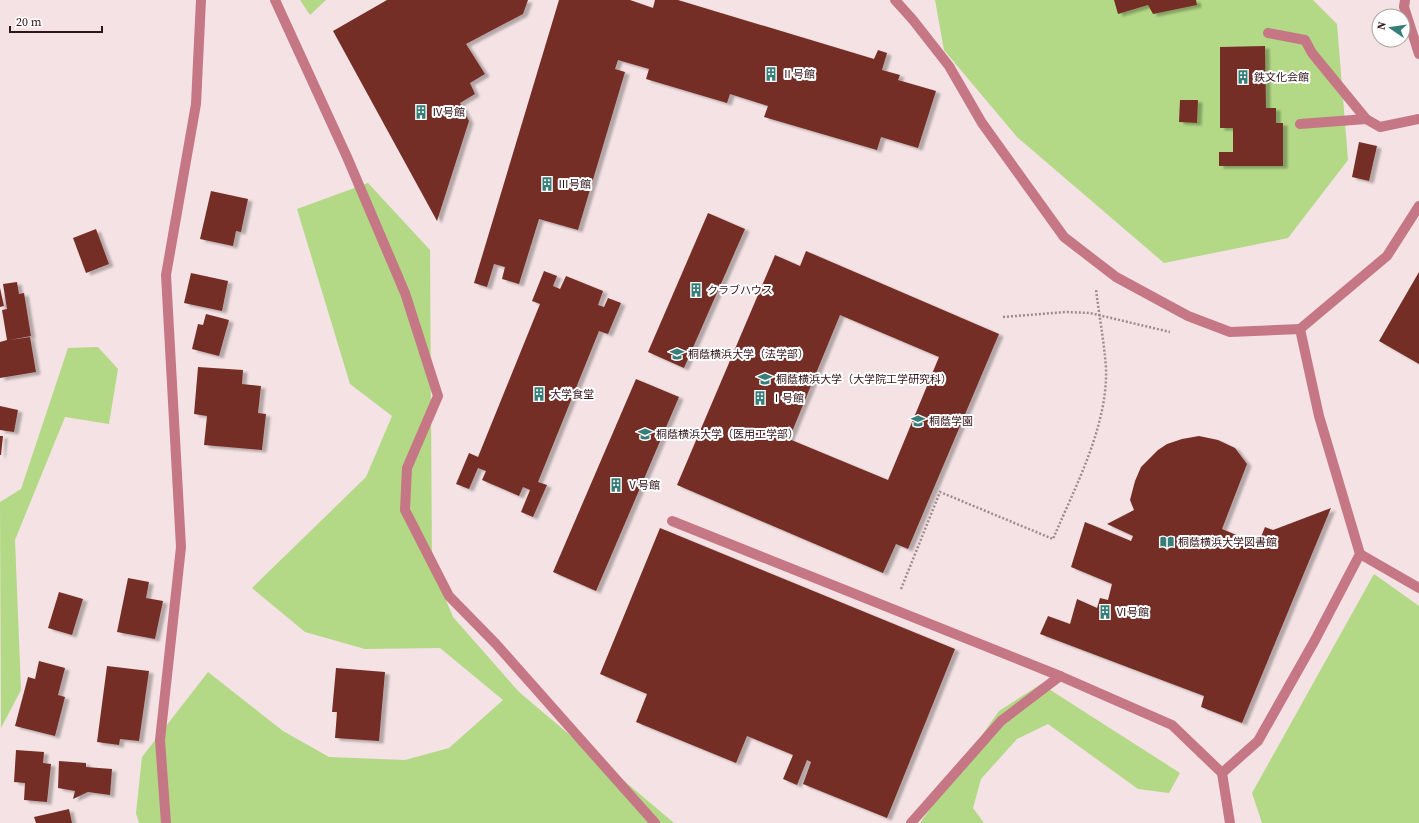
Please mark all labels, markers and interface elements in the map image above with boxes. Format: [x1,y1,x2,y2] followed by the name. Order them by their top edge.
[10,8,102,34] scale bar
[1371,8,1411,48] north arrow
[16,14,42,30] text: 20 m
[1374,20,1390,31] text: N
[763,66,779,82] building icon: Ⅱ号館
[782,67,815,82] place label: Ⅱ号館
[1235,69,1251,85] building icon: 鉄文化会館
[1254,70,1309,85] place label: 鉄文化会館
[413,104,429,120] building icon: Ⅳ号館
[432,105,465,120] place label: Ⅳ号館
[539,176,555,192] building icon: Ⅲ号館
[558,177,591,192] place label: Ⅲ号館
[688,282,704,298] building icon: クラブハウス
[707,283,773,298] place label: クラブハウス
[669,346,685,362] school or university icon: 桐蔭横浜大学（法学部）
[688,347,809,362] place label: 桐蔭横浜大学（法学部）
[757,371,773,387] school or university icon: 桐蔭横浜大学（大学院工学研究科）
[776,372,952,387] place label: 桐蔭横浜大学（大学院工学研究科）
[531,386,547,402] building icon: 大学食堂
[550,387,594,402] place label: 大学食堂
[752,390,768,406] building icon: Ⅰ号館
[771,391,804,406] place label: Ⅰ号館
[910,413,926,429] school or university icon: 桐蔭学園
[929,414,973,429] place label: 桐蔭学園
[637,426,653,442] school or university icon: 桐蔭横浜大学（医用工学部）
[656,427,799,442] place label: 桐蔭横浜大学（医用工学部）
[608,477,624,493] building icon: Ⅴ号館
[627,478,660,493] place label: Ⅴ号館
[1159,534,1175,550] library icon: 桐蔭横浜大学図書館
[1178,535,1277,550] place label: 桐蔭横浜大学図書館
[1097,604,1113,620] building icon: Ⅵ号館
[1116,605,1149,620] place label: Ⅵ号館

